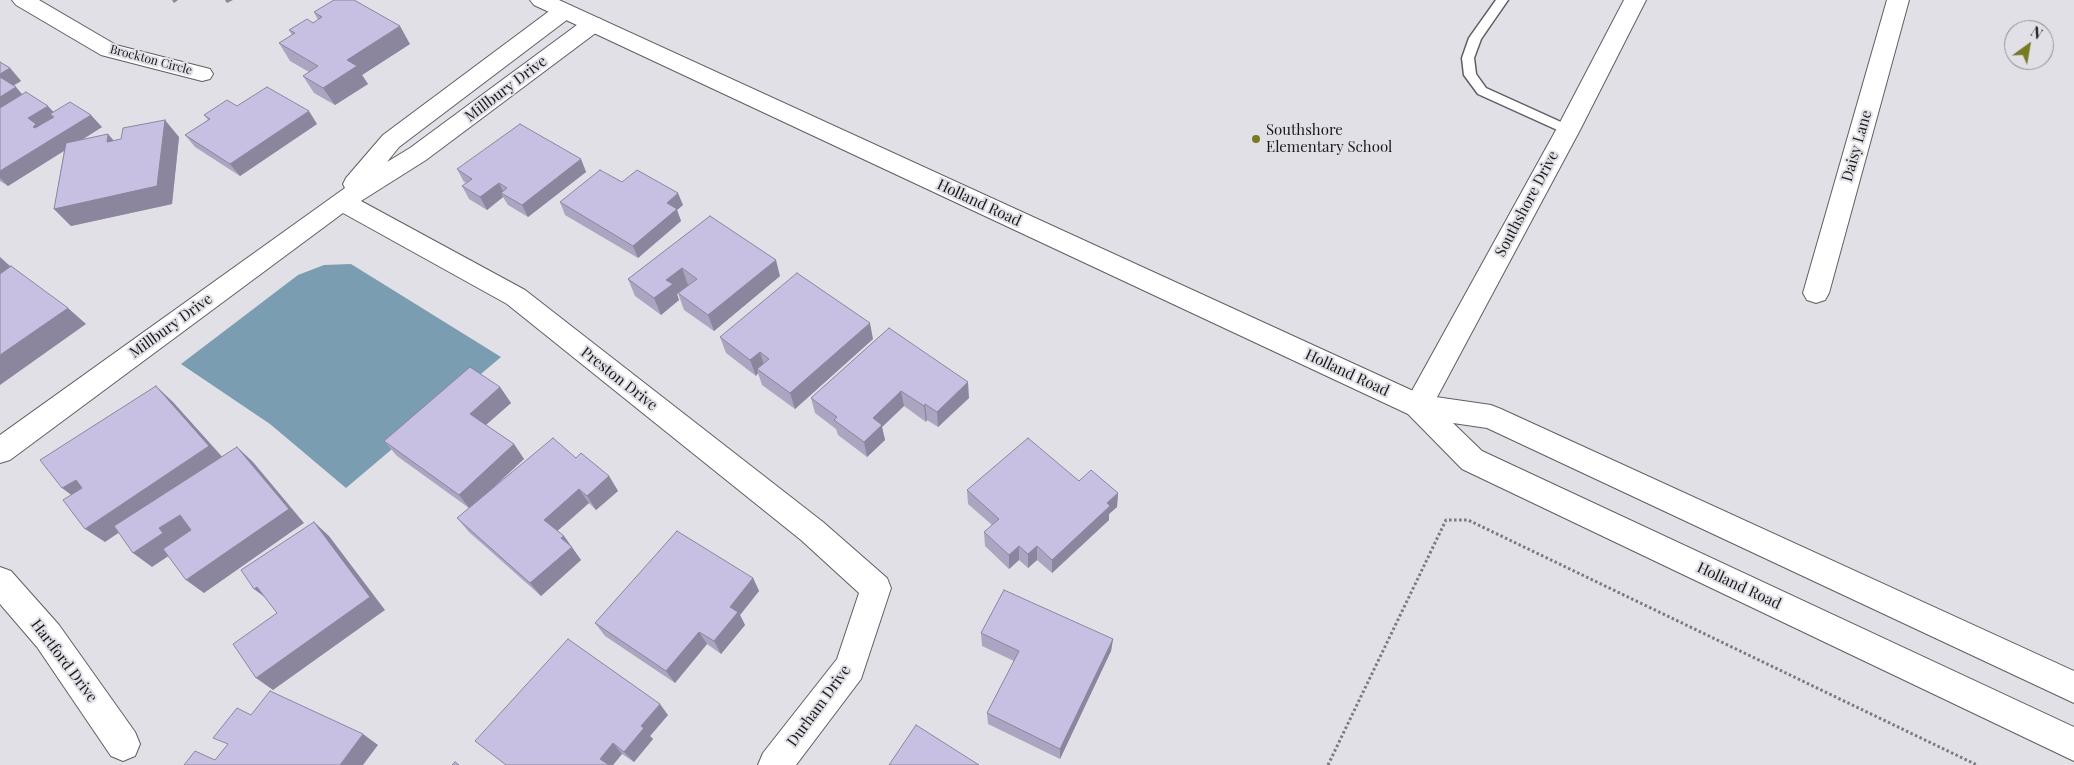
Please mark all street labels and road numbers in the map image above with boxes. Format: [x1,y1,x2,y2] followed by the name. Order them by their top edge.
[108,42,194,78] street label: Brockton Circle
[462,52,550,126] street label: Millbury Drive
[1838,108,1876,184] street label: Daisy Lane
[1492,148,1562,260] street label: Southshore Drive
[934,176,1024,230] street label: Holland Road
[126,290,216,362] street label: Millbury Drive
[577,343,661,415] street label: Preston Drive
[1302,346,1392,400] street label: Holland Road
[1694,559,1784,613] street label: Holland Road
[27,616,101,706] street label: Hartford Drive
[784,662,854,750] street label: Durham Drive

